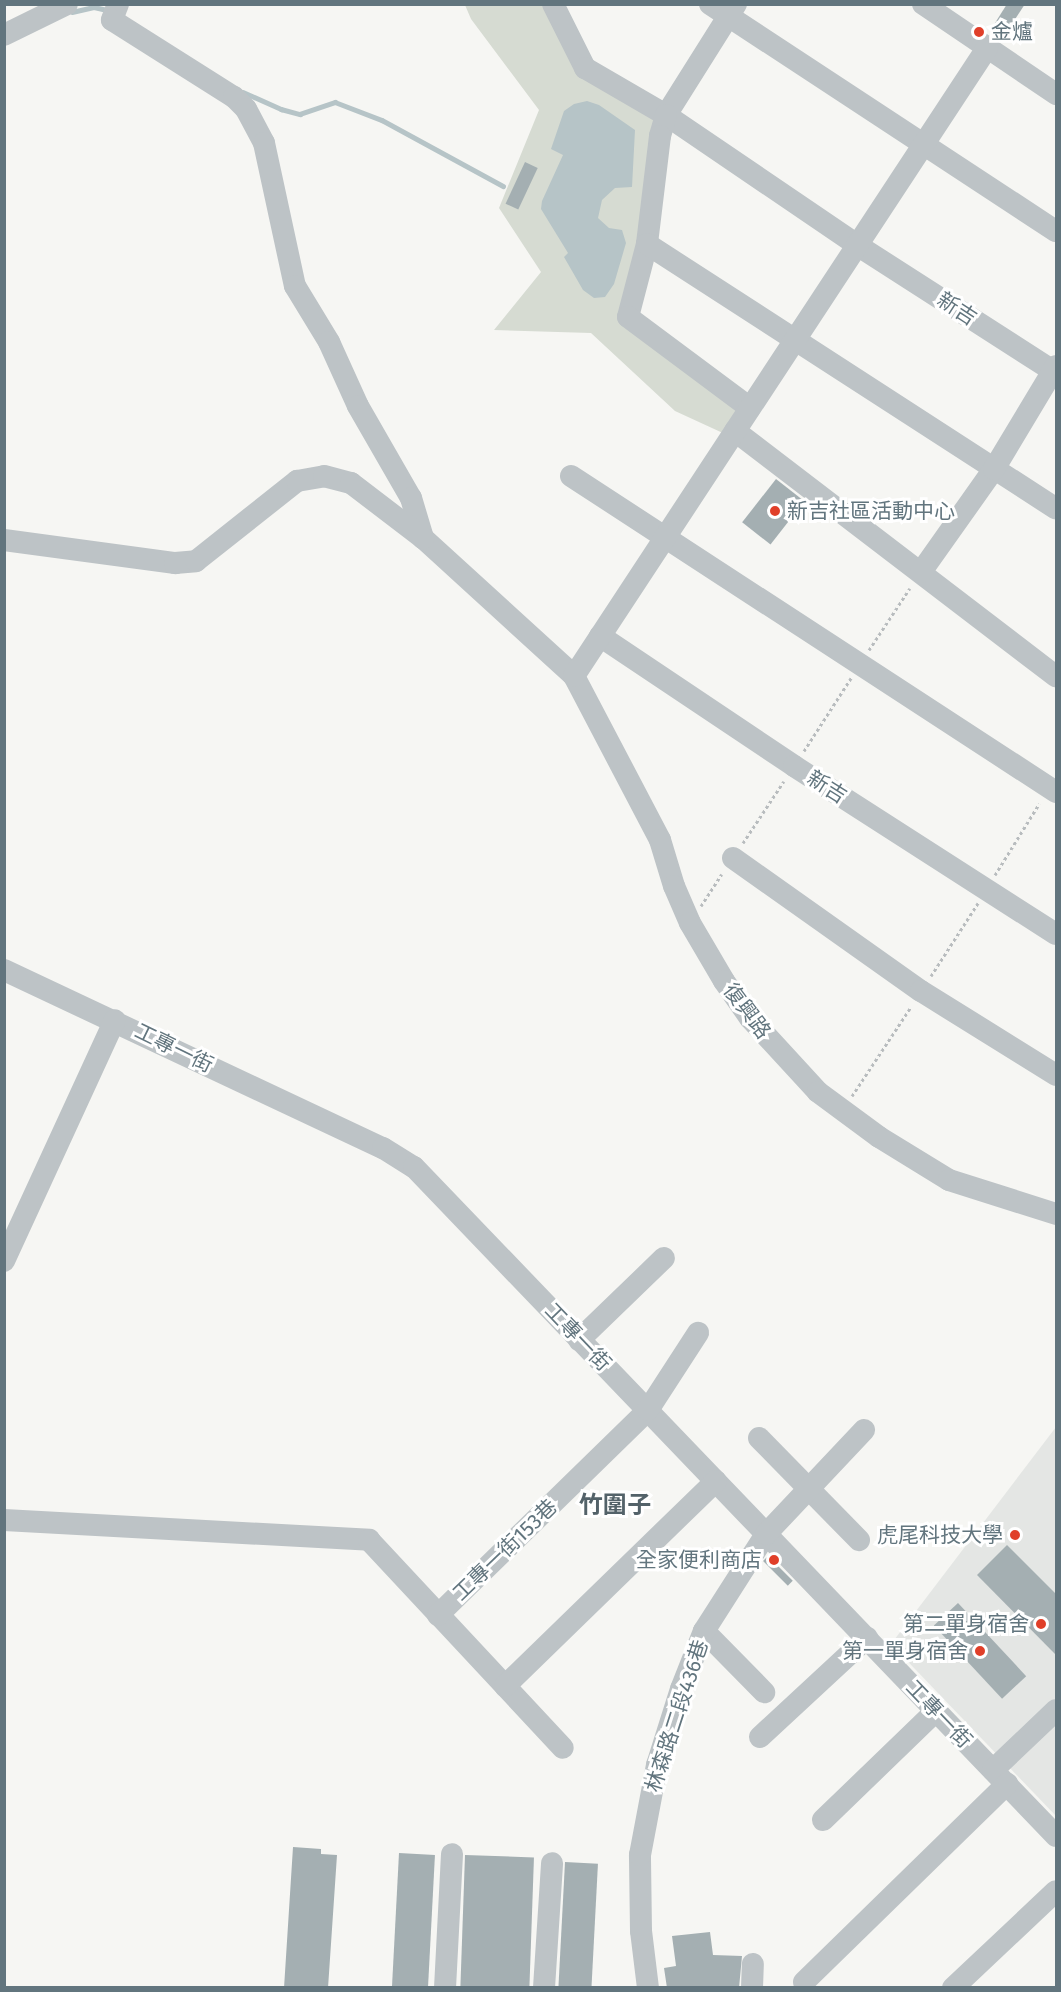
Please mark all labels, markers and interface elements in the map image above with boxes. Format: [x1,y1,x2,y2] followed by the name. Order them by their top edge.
[991,19,1033,45] place label: 金爐
[972,25,986,39] marker: 金爐
[933,287,981,331] street label: 新吉
[787,498,955,524] place label: 新吉社區活動中心
[768,504,782,518] marker: 新吉社區活動中心
[803,765,851,809] street label: 新吉
[718,978,776,1044] street label: 復興路
[131,1018,217,1078] street label: 工專一街
[540,1298,616,1376] street label: 工專一街
[579,1492,651,1520] district label: 竹圍子
[448,1494,562,1606] street label: 工專一街153巷
[877,1522,1003,1548] place label: 虎尾科技大學
[1008,1528,1022,1542] marker: 虎尾科技大學
[636,1547,762,1573] place label: 全家便利商店
[767,1553,781,1567] marker: 全家便利商店
[903,1611,1029,1637] place label: 第二單身宿舍
[1034,1617,1048,1631] marker: 第二單身宿舍
[641,1637,713,1795] street label: 林森路二段436巷
[842,1638,968,1664] place label: 第一單身宿舍
[973,1644,987,1658] marker: 第一單身宿舍
[901,1675,977,1753] street label: 工專一街

